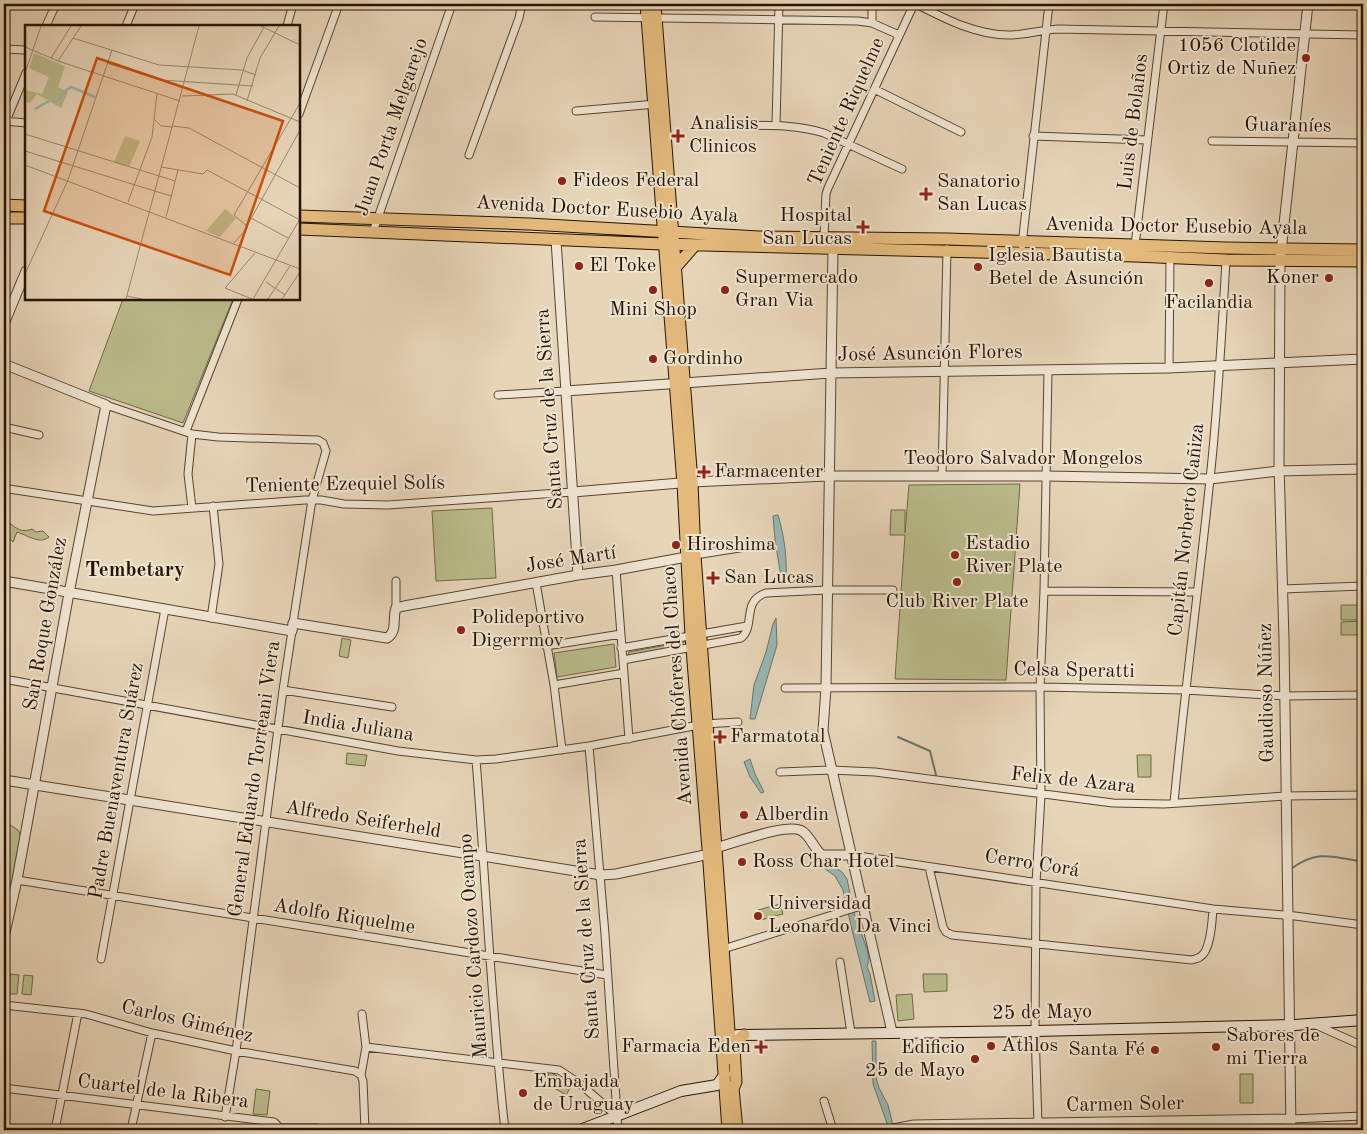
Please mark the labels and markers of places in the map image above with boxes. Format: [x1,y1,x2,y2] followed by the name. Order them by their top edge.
[1167,36,1296,79] place label: 1056 Clotilde Ortiz de Nuñez
[1300,52,1312,64] marker: 1056 Clotilde Ortiz de Nuñez
[689,114,759,157] place label: Analisis Clinicos
[671,129,685,143] marker: Analisis Clinicos
[572,171,699,191] place label: Fideos Federal
[937,172,1027,215] place label: Sanatorio San Lucas
[556,175,568,187] marker: Fideos Federal
[919,187,933,201] marker: Sanatorio San Lucas
[762,206,852,249] place label: Hospital San Lucas
[856,220,870,234] marker: Hospital San Lucas
[988,246,1144,289] place label: Iglesia Bautista Betel de Asunción
[589,256,656,276] place label: El Toke
[573,260,585,272] marker: El Toke
[972,261,984,273] marker: Iglesia Bautista Betel de Asunción
[735,268,858,311] place label: Supermercado Gran Via
[1266,268,1319,288] place label: Koner
[1323,272,1335,284] marker: Koner
[1203,277,1215,289] marker: Facilandia
[647,284,659,296] marker: Mini Shop
[719,284,731,296] marker: Supermercado Gran Via
[1165,293,1253,313] place label: Facilandia
[609,300,697,320] place label: Mini Shop
[663,349,743,369] place label: Gordinho
[647,353,659,365] marker: Gordinho
[714,462,823,482] place label: Farmacenter
[698,466,710,478] marker: Farmacenter
[965,534,1062,577] place label: Estadio River Plate
[686,535,776,555] place label: Hiroshima
[670,539,682,551] marker: Hiroshima
[949,549,961,561] marker: Estadio River Plate
[724,568,814,588] place label: San Lucas
[706,571,720,585] marker: San Lucas
[951,576,963,588] marker: Club River Plate
[886,592,1028,612] place label: Club River Plate
[471,608,584,651] place label: Polideportivo Digerrmov
[455,624,467,636] marker: Polideportivo Digerrmov
[730,727,825,747] place label: Farmatotal
[714,731,726,743] marker: Farmatotal
[754,805,829,825] place label: Alberdin
[738,809,750,821] marker: Alberdin
[752,852,894,872] place label: Ross Char Hotel
[736,856,748,868] marker: Ross Char Hotel
[768,894,931,937] place label: Universidad Leonardo Da Vinci
[752,910,764,922] marker: Universidad Leonardo Da Vinci
[1226,1026,1320,1069] place label: Sabores de mi Tierra
[1001,1036,1058,1056] place label: Athlos
[621,1037,751,1057] place label: Farmacia Eden
[865,1038,965,1081] place label: Edificio 25 de Mayo
[985,1040,997,1052] marker: Athlos
[1068,1040,1145,1060] place label: Santa Fé
[755,1041,767,1053] marker: Farmacia Eden
[1210,1041,1222,1053] marker: Sabores de mi Tierra
[1149,1044,1161,1056] marker: Santa Fé
[969,1053,981,1065] marker: Edificio 25 de Mayo
[533,1072,635,1115] place label: Embajada de Uruguay
[517,1087,529,1099] marker: Embajada de Uruguay

